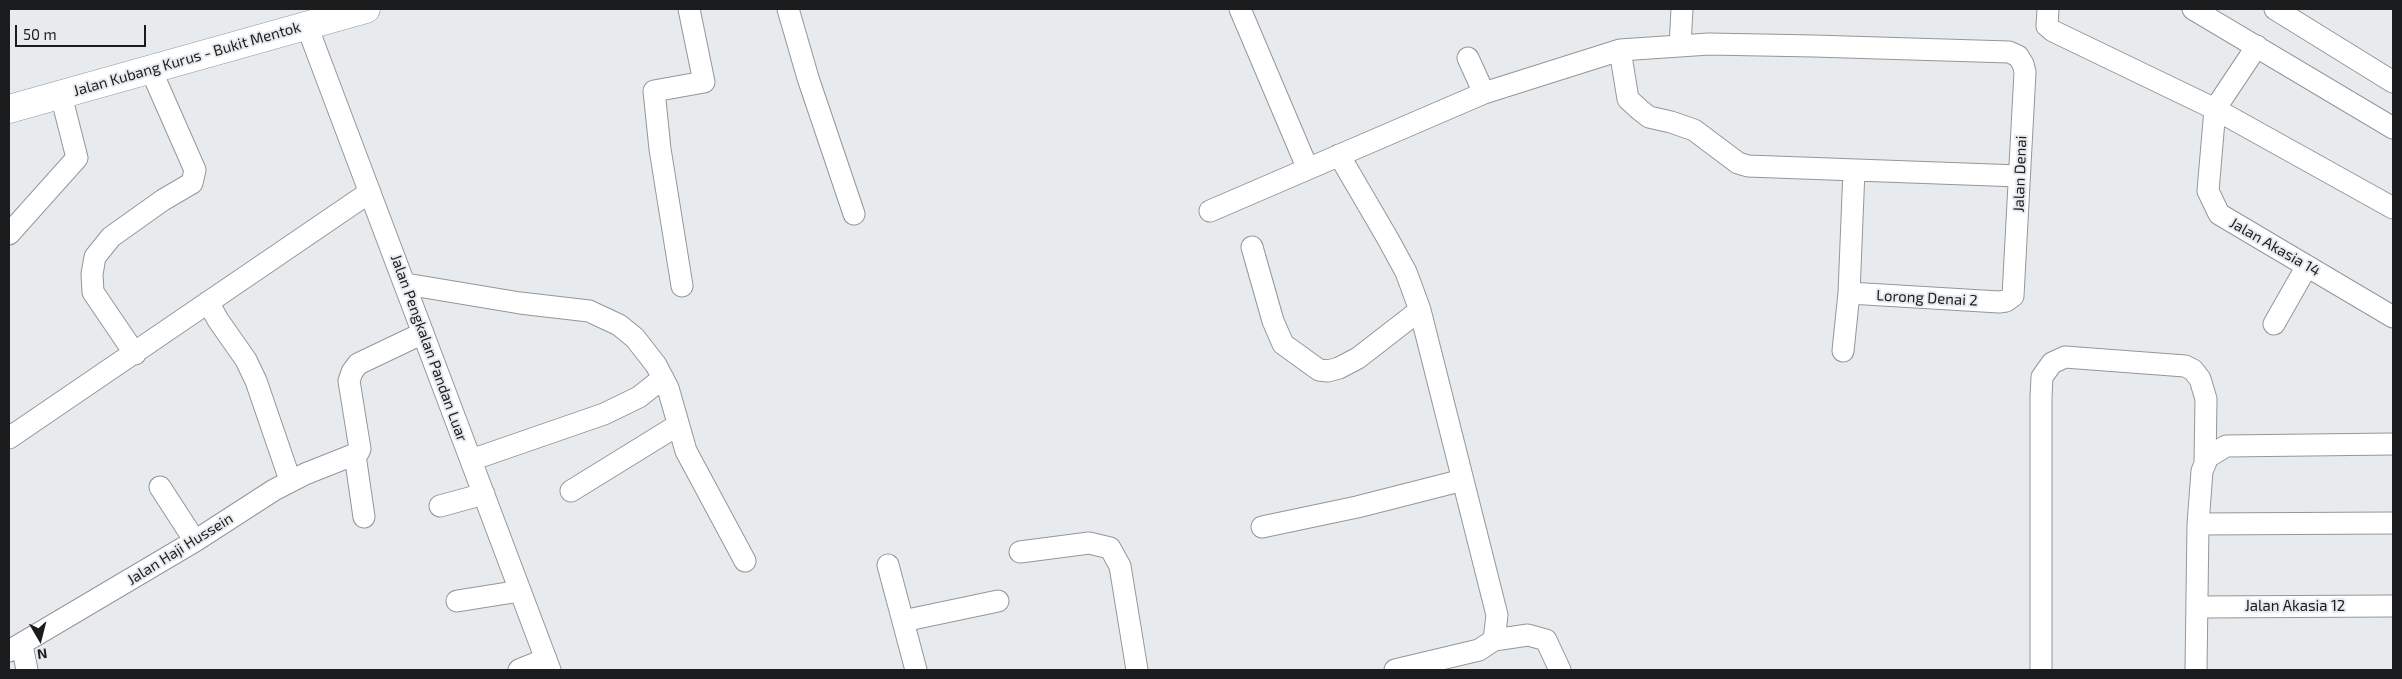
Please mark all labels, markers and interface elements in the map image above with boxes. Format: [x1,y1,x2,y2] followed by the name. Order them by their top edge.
[18,15,149,47] scale bar
[71,18,303,100] street label: Jalan Kubang Kurus - Bukit Mentok
[23,25,57,43] text: 50 m
[2010,135,2030,213] street label: Jalan Denai
[2227,214,2323,280] street label: Jalan Akasia 14
[387,252,471,444] street label: Jalan Pengkalan Pandan Luar
[1876,286,1978,310] street label: Lorong Denai 2
[124,509,236,589] street label: Jalan Haji Hussein
[2245,597,2345,615] street label: Jalan Akasia 12
[15,614,65,664] north arrow
[36,645,48,663] text: N

